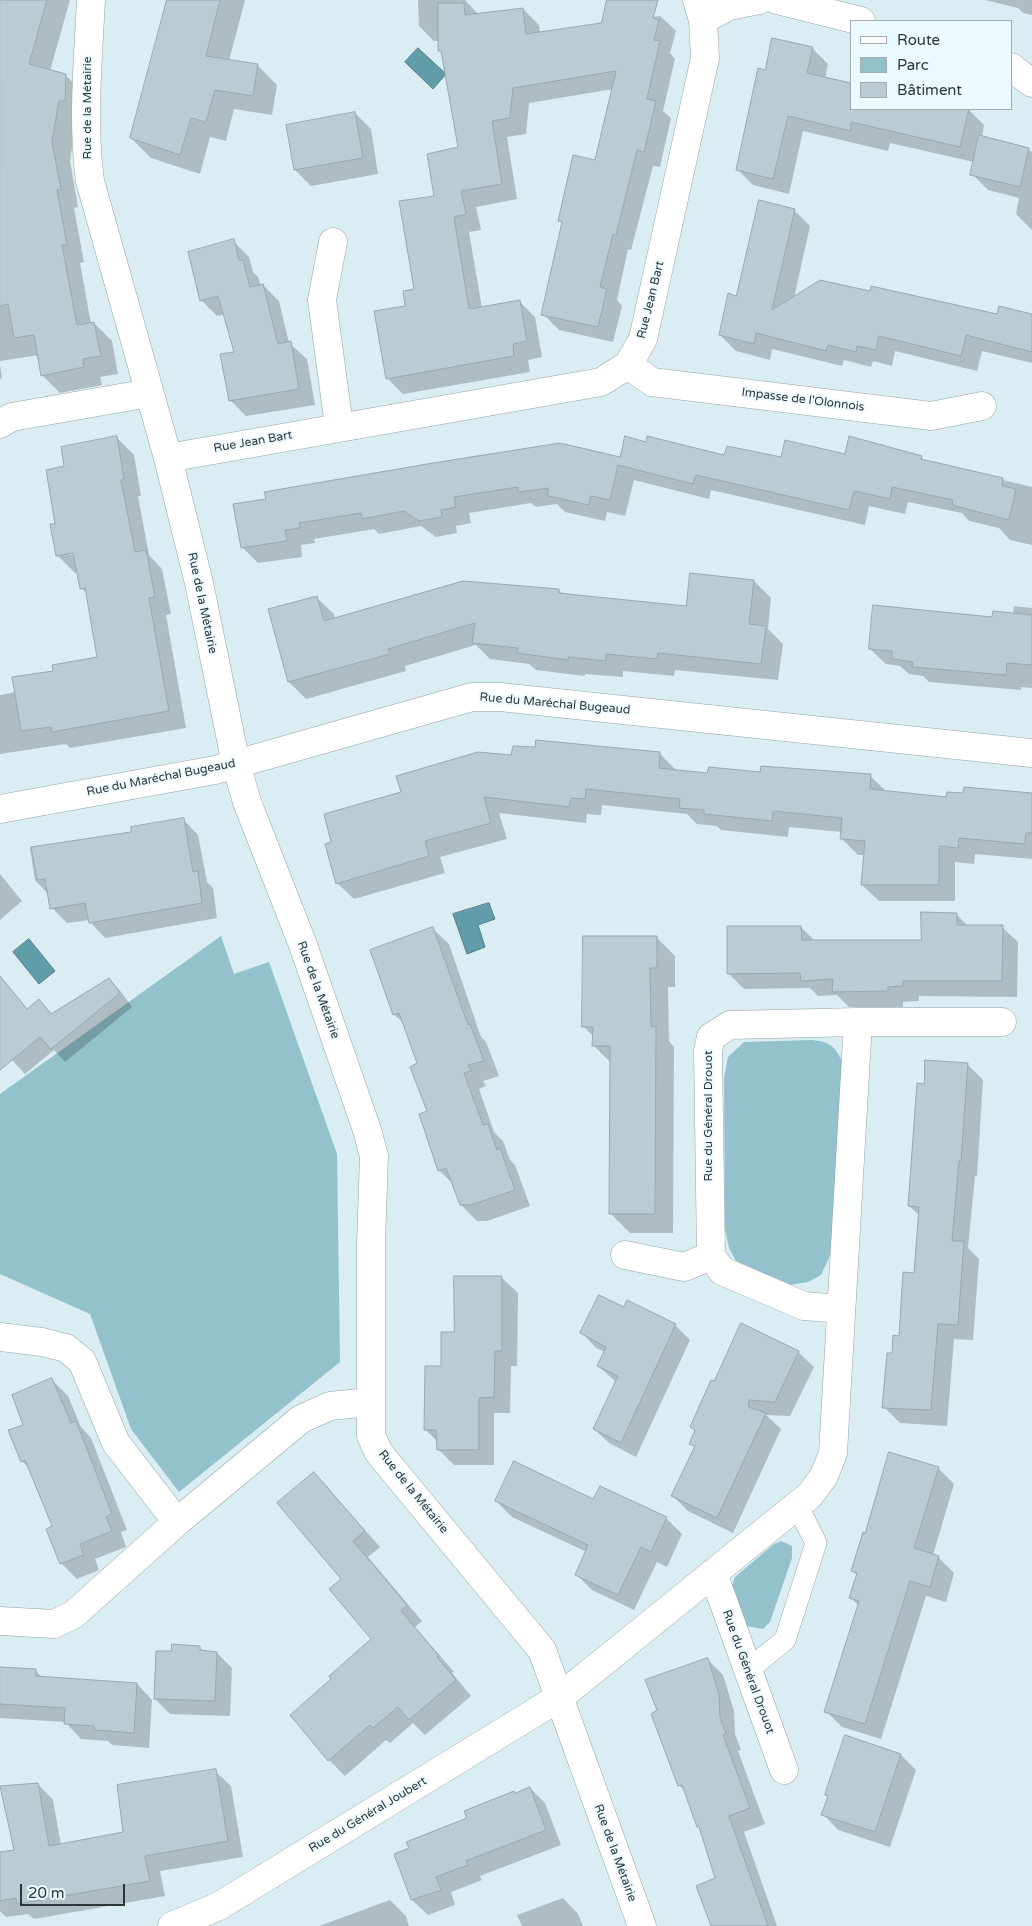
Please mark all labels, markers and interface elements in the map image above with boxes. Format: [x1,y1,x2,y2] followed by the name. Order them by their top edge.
[850,20,1012,110] legend
[897,31,940,49] text: Route
[81,56,95,160] street label: Rue de la Métairie
[897,56,929,74] text: Parc
[897,81,962,99] text: Bâtiment
[634,260,668,340] street label: Rue Jean Bart
[741,385,865,415] street label: Impasse de l'Olonnois
[213,428,293,456] street label: Rue Jean Bart
[184,551,220,655] street label: Rue de la Métairie
[479,690,631,718] street label: Rue du Maréchal Bugeaud
[85,756,237,800] street label: Rue du Maréchal Bugeaud
[294,939,342,1041] street label: Rue de la Métairie
[702,1051,716,1181] street label: Rue du Général Drouot
[375,1447,451,1537] street label: Rue de la Métairie
[719,1608,777,1736] street label: Rue du Général Drouot
[306,1774,430,1856] street label: Rue du Général Joubert
[591,1802,639,1904] street label: Rue de la Métairie
[22,1874,128,1906] scale bar
[28,1884,65,1902] text: 20 m

